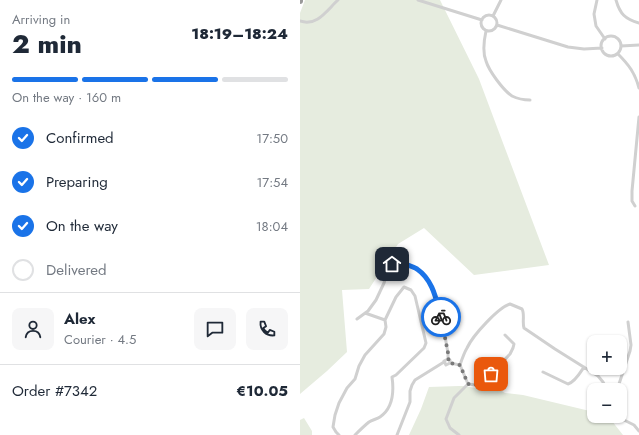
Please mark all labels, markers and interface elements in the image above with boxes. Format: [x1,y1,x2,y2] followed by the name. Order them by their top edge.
[12,10,70,29] text: Arriving in
[191,23,288,45] text: 18:19–18:24
[12,25,82,63] text: 2 min
[12,88,121,107] text: On the way · 160 m
[12,127,34,149] icon: check
[46,127,114,149] text: Confirmed
[256,129,288,148] text: 17:50
[12,171,34,193] icon: check
[46,171,108,193] text: Preparing
[257,173,288,192] text: 17:54
[12,215,34,237] icon: check
[46,215,118,237] text: On the way
[256,217,288,236] text: 18:04
[375,247,409,281] pin
[381,253,403,275] icon: home
[46,259,107,281] text: Delivered
[421,297,461,337] courier
[430,306,452,328] icon: bike
[12,308,54,350] button: person
[64,308,95,330] text: Alex
[194,308,236,350] button: chat
[246,308,288,350] button: phone
[64,330,136,349] text: Courier · 4.5
[587,335,627,423] map controls
[587,335,627,375] button: +
[474,357,508,391] pin
[480,363,502,385] icon: bag
[12,380,97,402] text: Order #7342
[236,380,288,402] text: €10.05
[587,383,627,423] button: −

